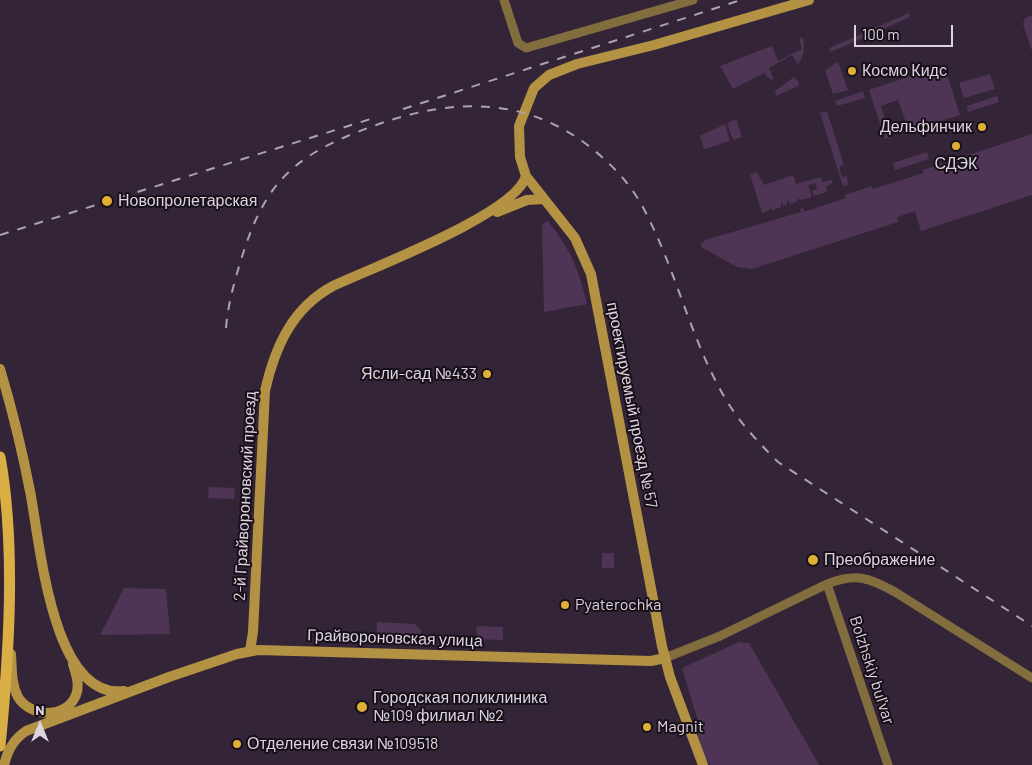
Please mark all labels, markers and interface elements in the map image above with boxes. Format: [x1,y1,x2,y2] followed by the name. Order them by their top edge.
[857,15,956,47] scale bar
[862,25,900,43] text: 100 m
[862,61,947,81] place label: Космо Кидс
[846,65,858,77] marker: Космо Кидс
[880,117,972,137] place label: Дельфинчик
[976,121,988,133] marker: Дельфинчик
[950,140,962,152] marker: СДЭК
[935,154,977,174] place label: СДЭК
[118,191,257,211] place label: Новопролетарская
[100,194,114,208] marker: Новопролетарская
[603,300,661,510] street label: проектируемый проезд № 57
[361,364,477,384] place label: Ясли-сад №433
[481,368,493,380] marker: Ясли-сад №433
[230,391,260,601] street label: 2-й Грайвороновский проезд
[824,550,935,570] place label: Преображение
[806,553,820,567] marker: Преображение
[575,595,661,615] place label: Pyaterochka
[559,599,571,611] marker: Pyaterochka
[845,613,899,727] street label: Bolzhskiy bul'var
[307,625,483,651] street label: Грайвороновская улица
[373,688,547,726] place label: Городская поликлиника №109 филиал №2
[15,700,65,750] north arrow
[355,700,369,714] marker: Городская поликлиника №109 филиал №2
[35,701,45,718] text: N
[657,717,704,737] place label: Magnit
[641,721,653,733] marker: Magnit
[247,734,438,754] place label: Отделение связи №109518
[231,738,243,750] marker: Отделение связи №109518

